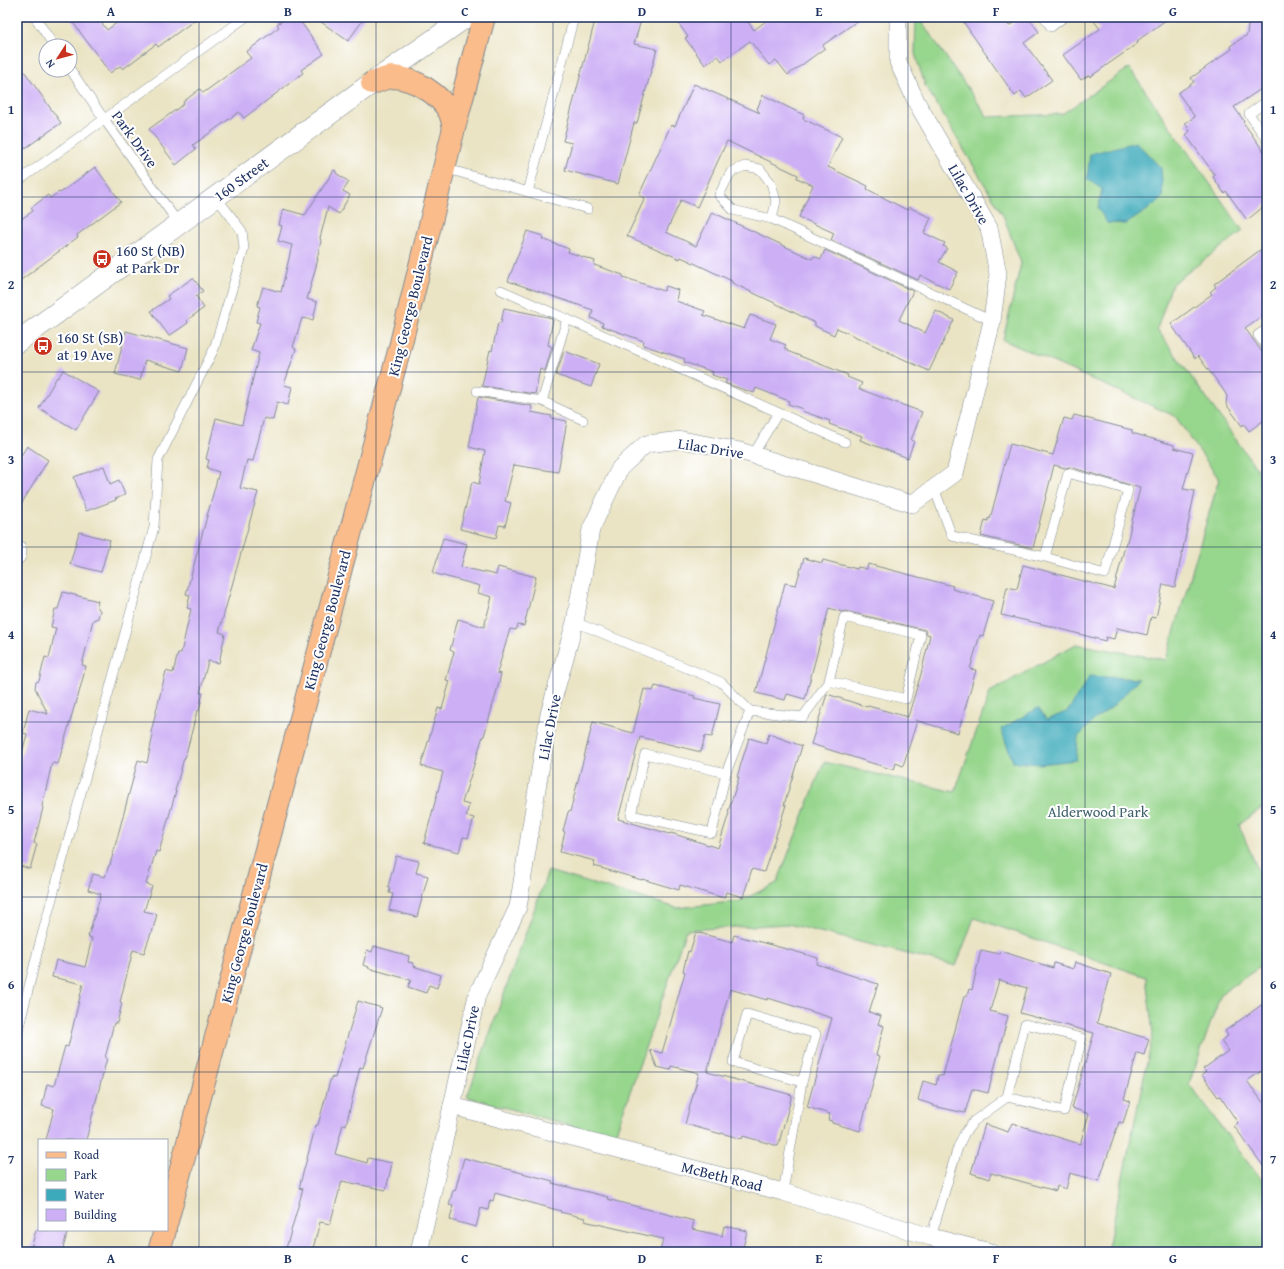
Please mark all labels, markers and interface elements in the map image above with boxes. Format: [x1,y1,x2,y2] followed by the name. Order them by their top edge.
[107,2,116,21] text: A
[284,2,292,21] text: B
[461,2,469,21] text: C
[638,2,646,21] text: D
[816,2,823,21] text: E
[993,2,1000,21] text: F
[1169,2,1177,21] text: G
[38,38,78,78] north arrow
[41,56,59,72] text: N
[8,100,14,119] text: 1
[1270,100,1276,119] text: 1
[107,106,163,172] street label: Park Drive
[209,152,273,206] street label: 160 Street
[943,160,995,228] street label: Lilac Drive
[382,234,438,378] street label: King George Boulevard
[116,240,185,278] place label: 160 St (NB) at Park Dr
[91,248,113,270] bus stop icon: 160 St (NB) at Park Dr
[8,275,15,294] text: 2
[1270,275,1277,294] text: 2
[57,327,123,365] place label: 160 St (SB) at 19 Ave
[32,335,54,357] bus stop icon: 160 St (SB) at 19 Ave
[677,432,745,464] street label: Lilac Drive
[8,450,14,469] text: 3
[1270,450,1276,469] text: 3
[298,548,356,692] street label: King George Boulevard
[8,625,15,644] text: 4
[1270,625,1277,644] text: 4
[532,692,566,762] street label: Lilac Drive
[8,800,15,819] text: 5
[1270,800,1277,819] text: 5
[1048,801,1149,822] park label: Alderwood Park
[215,861,273,1005] street label: King George Boulevard
[8,975,15,994] text: 6
[1270,975,1277,994] text: 6
[450,1003,484,1073] street label: Lilac Drive
[38,1139,168,1231] legend
[74,1146,100,1163] text: Road
[8,1150,15,1169] text: 7
[1270,1150,1277,1169] text: 7
[679,1156,765,1196] street label: McBeth Road
[74,1166,98,1183] text: Park
[74,1186,104,1203] text: Water
[74,1206,117,1223] text: Building
[107,1249,116,1268] text: A
[284,1249,292,1268] text: B
[461,1249,469,1268] text: C
[638,1249,646,1268] text: D
[816,1249,823,1268] text: E
[993,1249,1000,1268] text: F
[1169,1249,1177,1268] text: G

